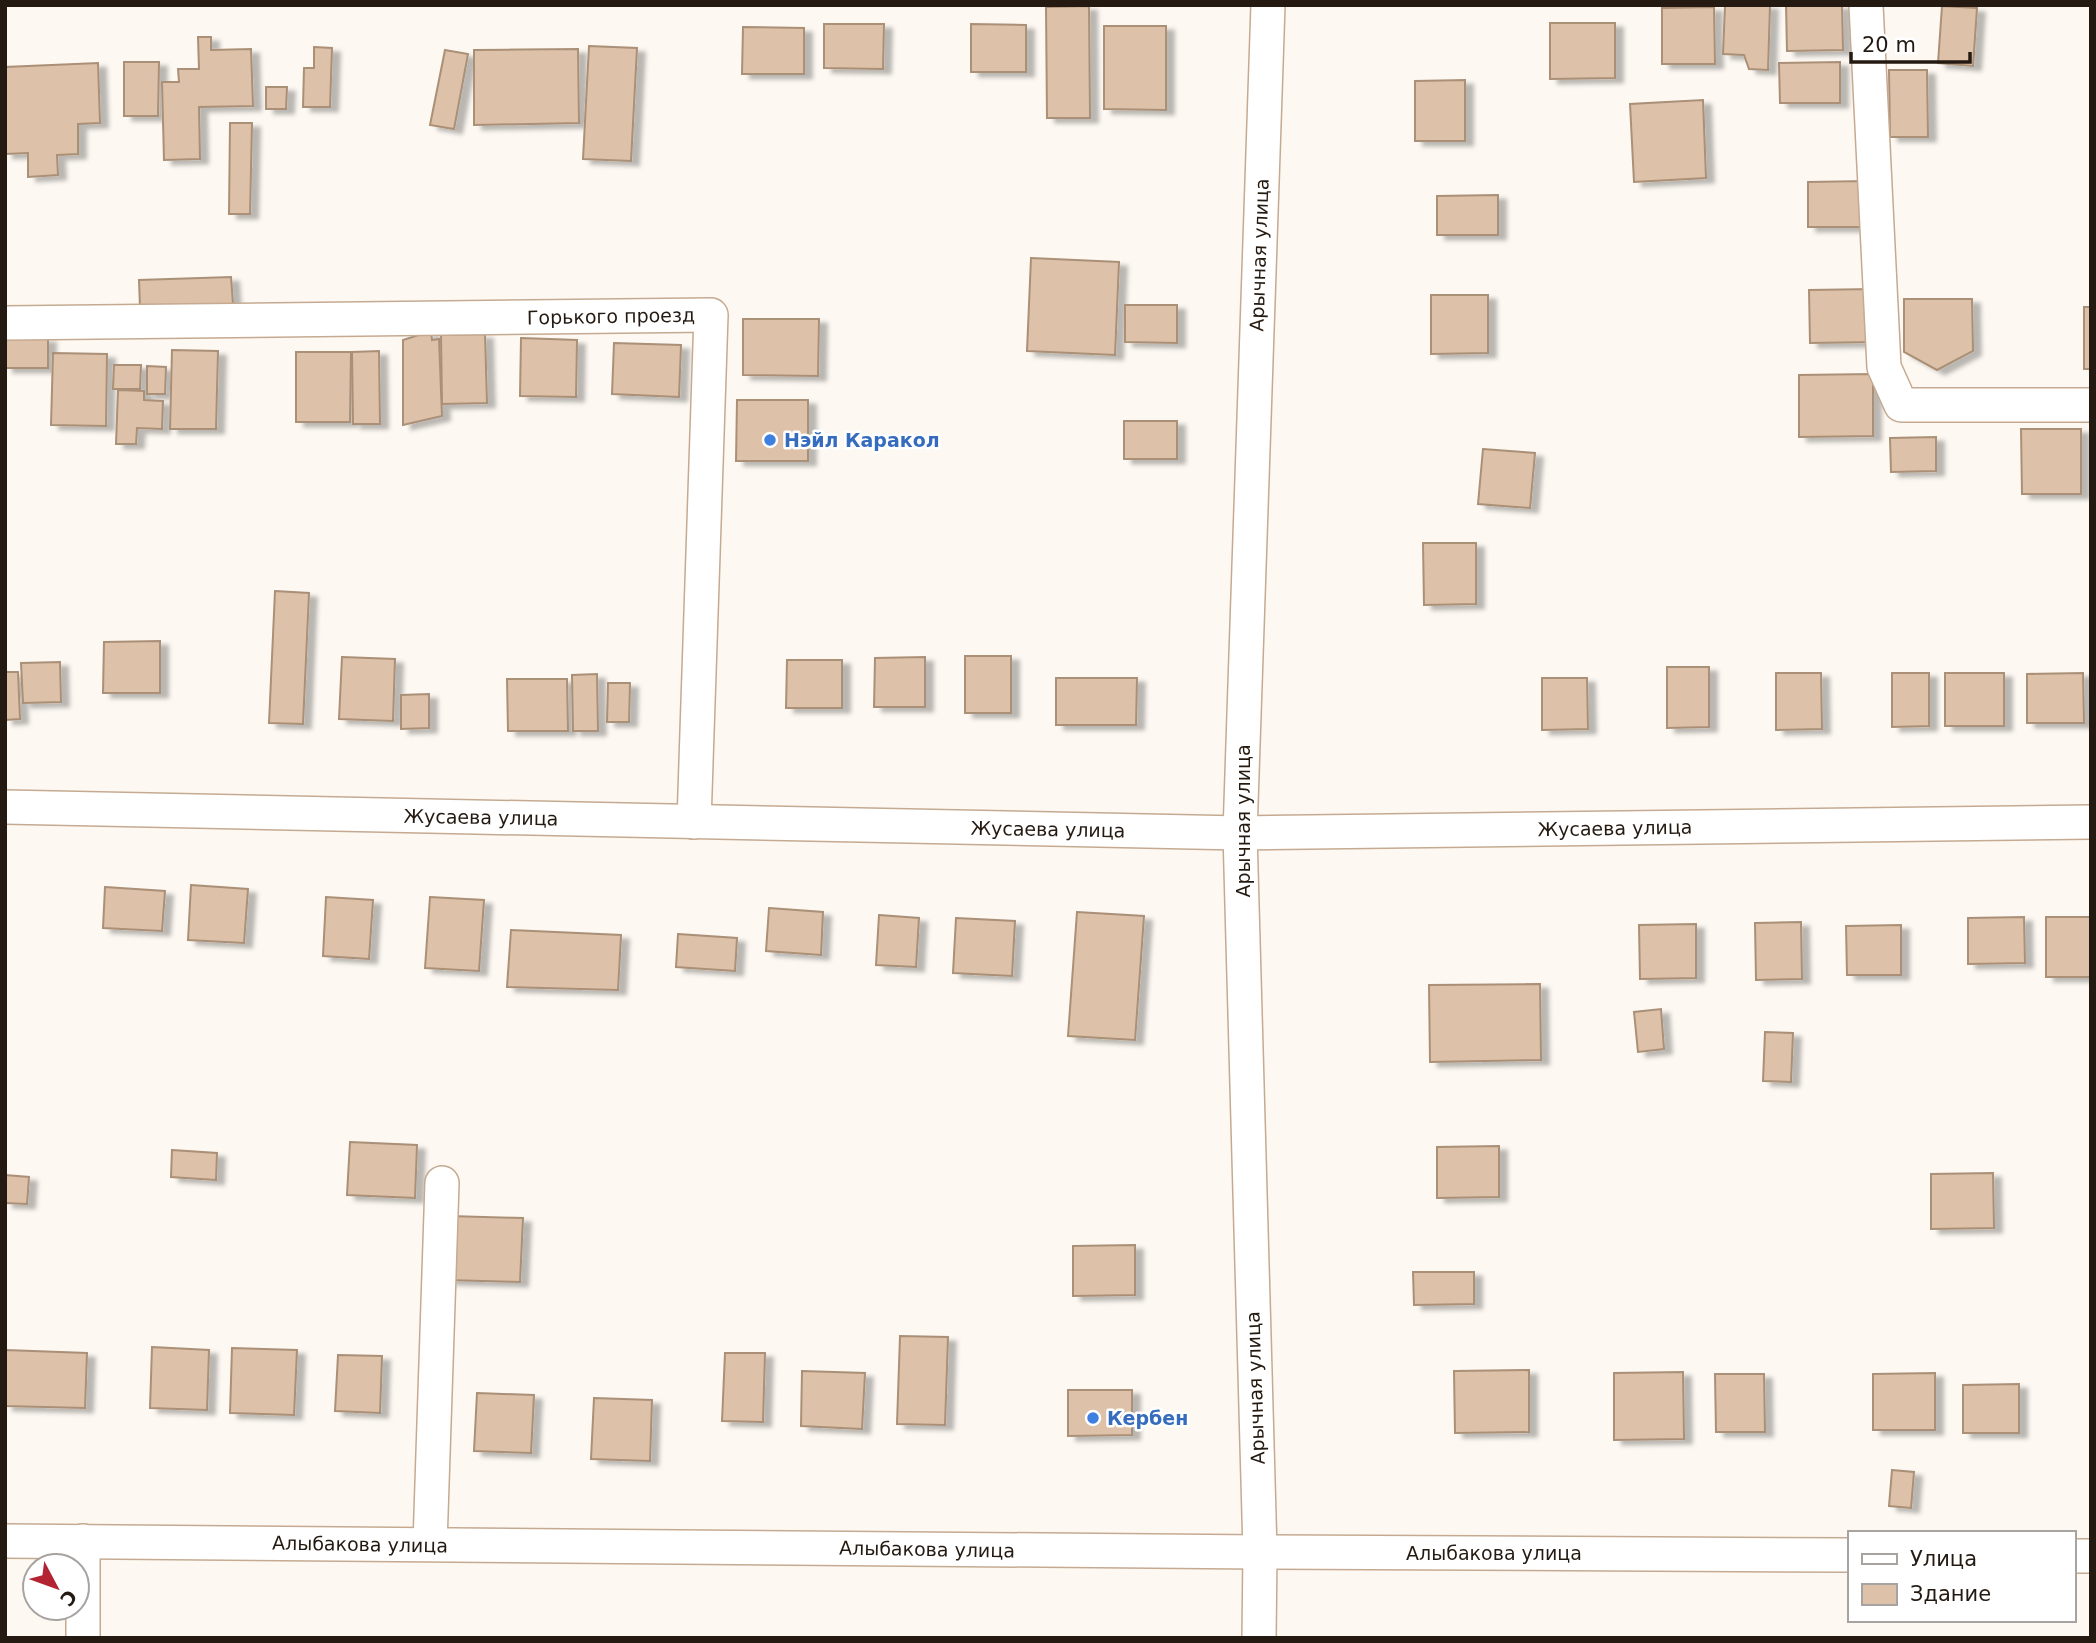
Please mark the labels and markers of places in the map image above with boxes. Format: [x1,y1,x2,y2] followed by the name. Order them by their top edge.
[784,429,940,451] place label: Нэйл Каракол
[762,432,778,448] marker: Нэйл Каракол
[1107,1407,1188,1429] place label: Кербен
[1085,1410,1101,1426] marker: Кербен

